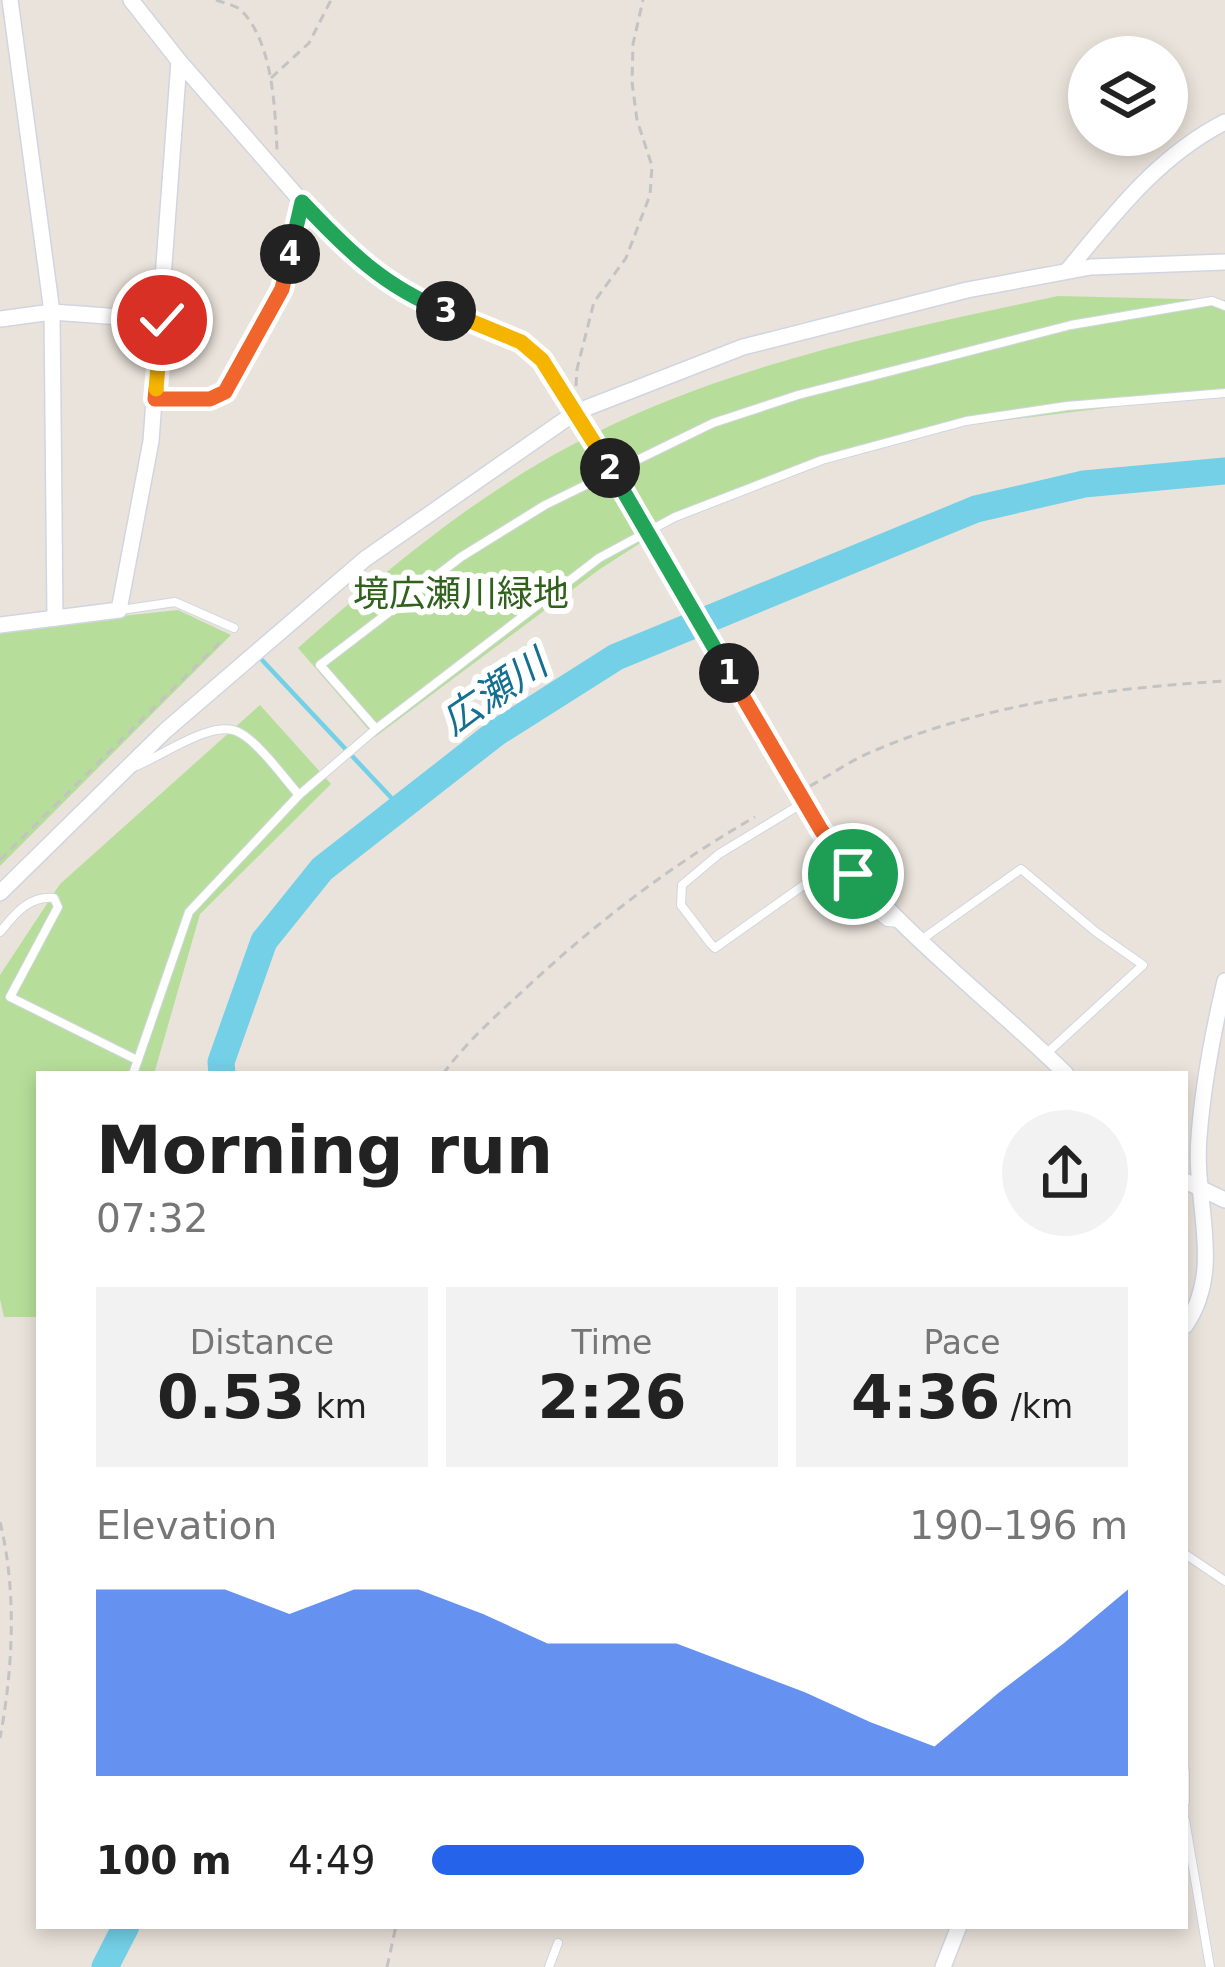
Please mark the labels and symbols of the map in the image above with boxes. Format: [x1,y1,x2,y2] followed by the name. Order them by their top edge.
[260,224,320,284] pin: 4
[111,269,213,371] pin
[416,281,476,341] pin: 3
[580,438,640,498] pin: 2
[353,573,569,614] park label: 境広瀬川緑地
[433,638,558,743] water label: 広瀬川
[699,643,759,703] pin: 1
[802,823,904,925] pin

